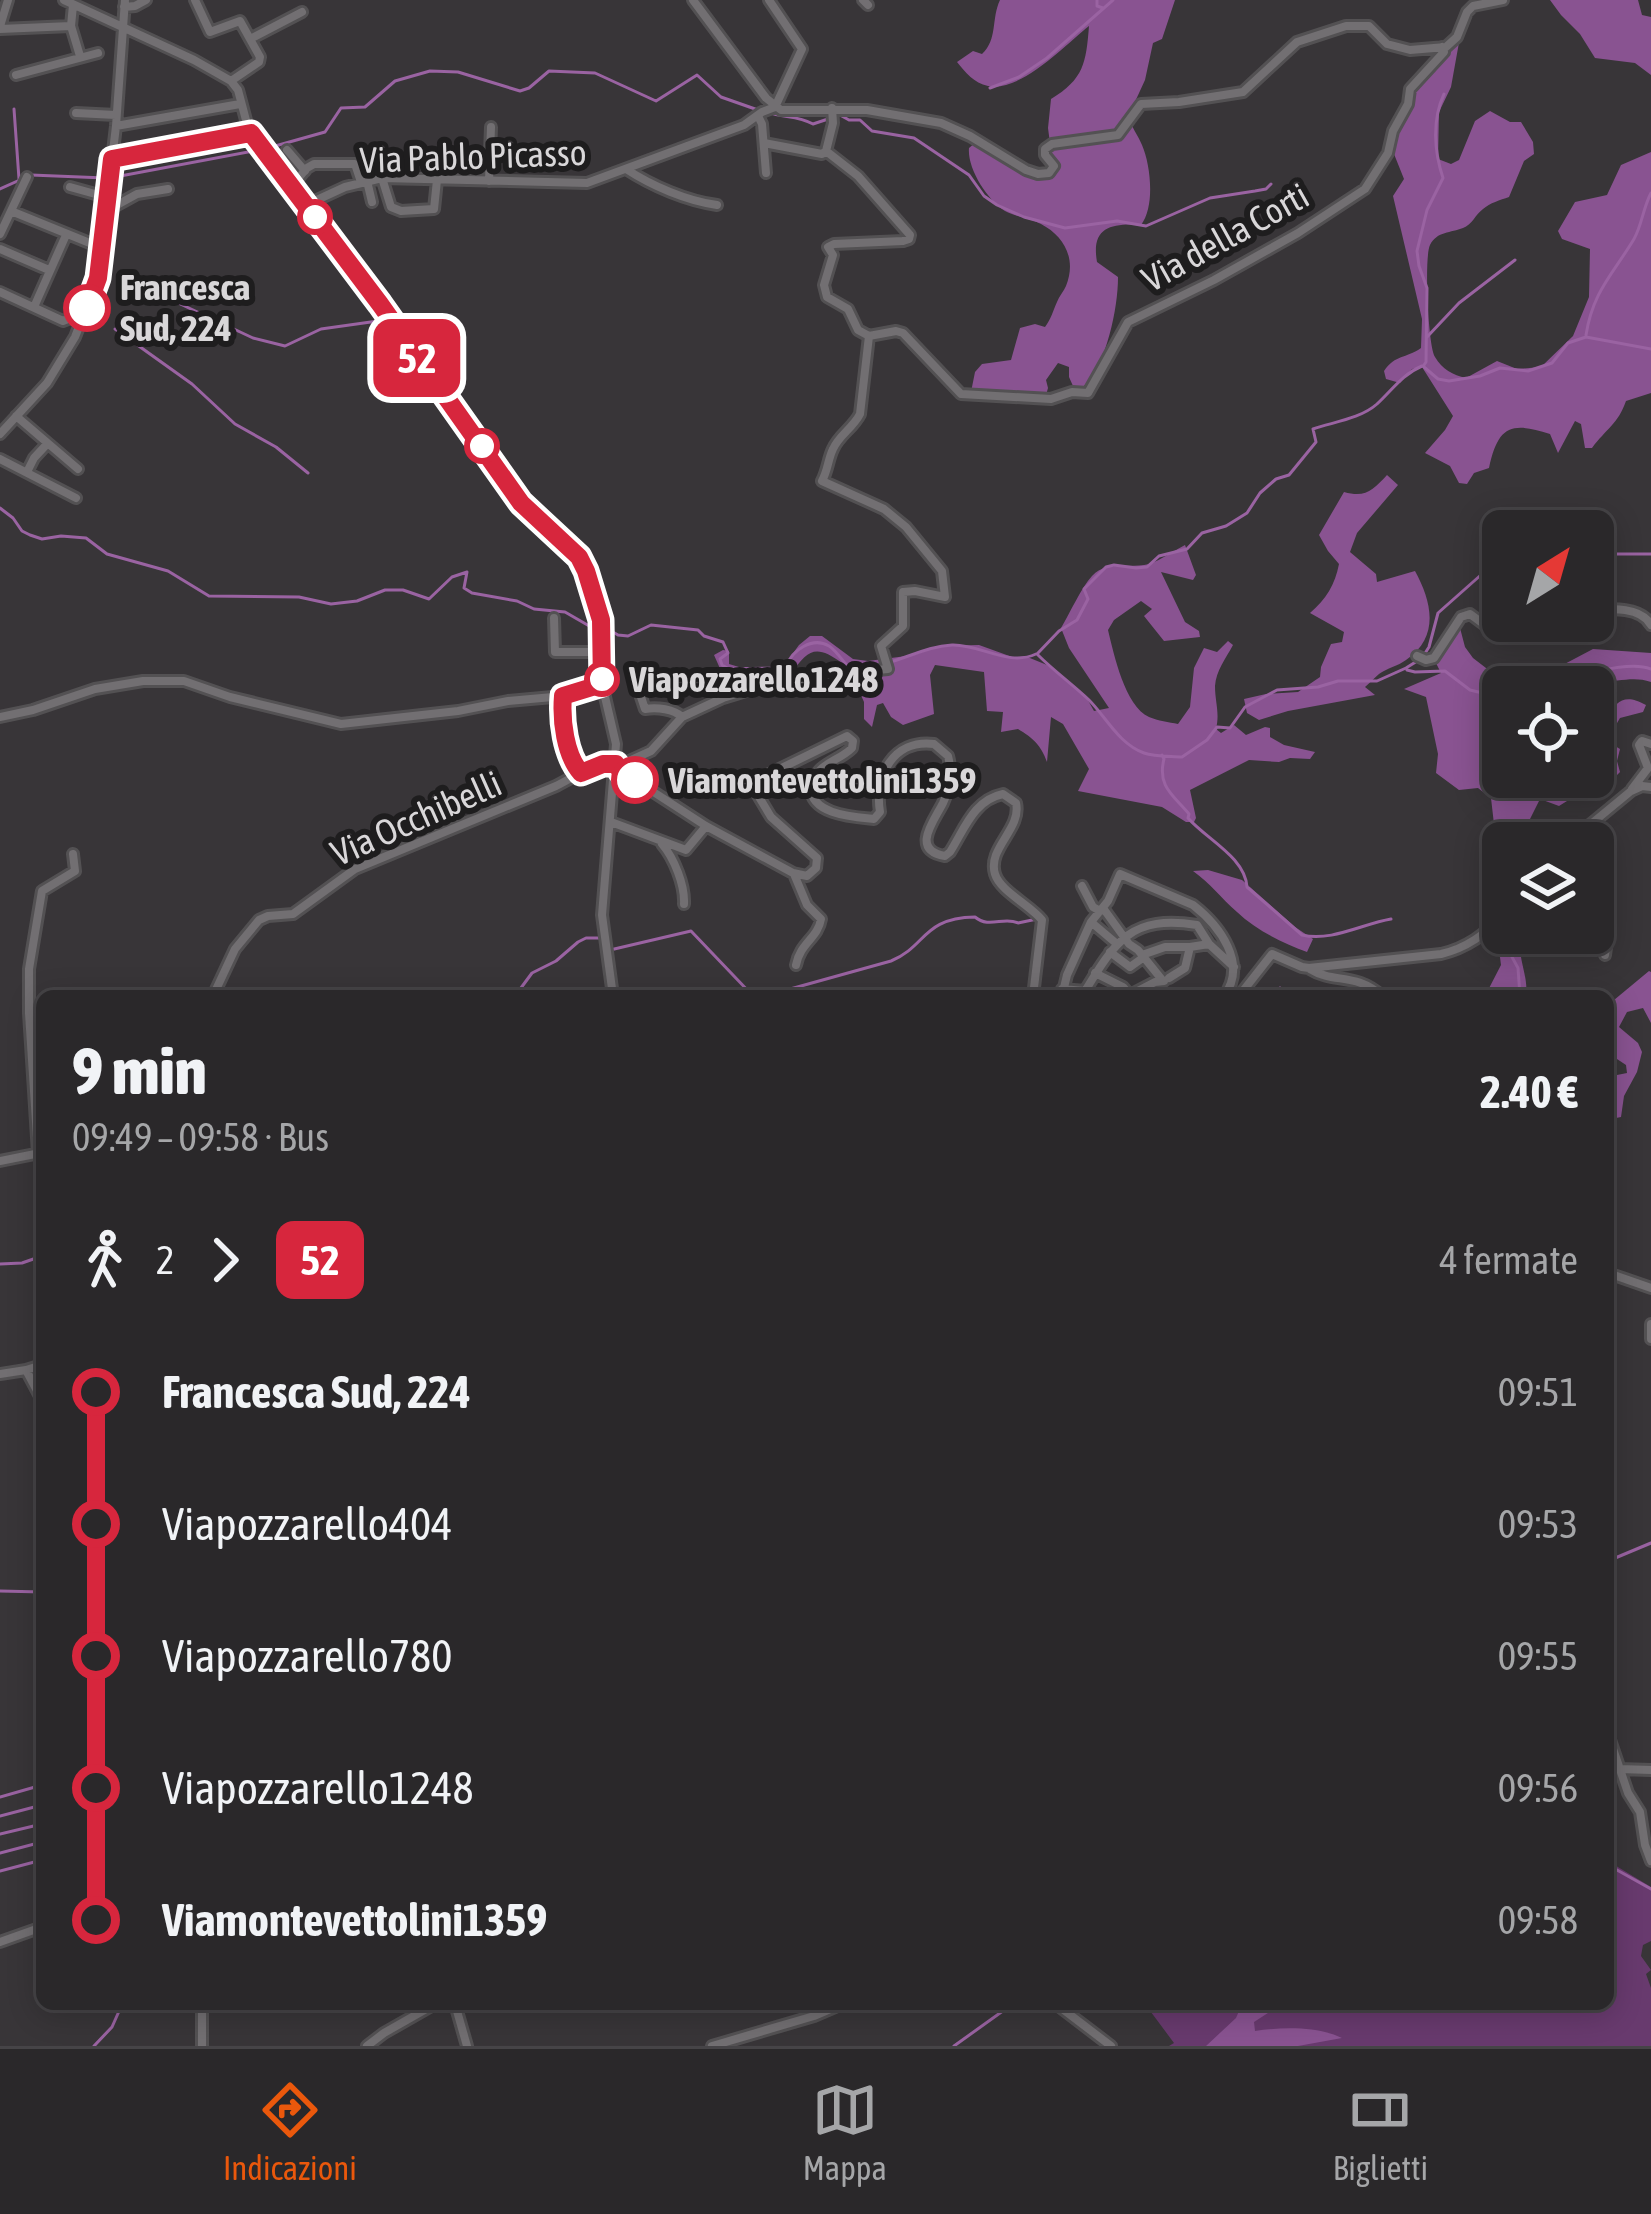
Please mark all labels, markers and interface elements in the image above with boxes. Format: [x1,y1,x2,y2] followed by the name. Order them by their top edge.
[359,131,587,181] street label: Via Pablo Picasso
[1134,174,1316,300] street label: Via della Corti
[299,201,331,233] unlabelled marker
[120,266,250,349] place label: Francesca Sud, 224
[65,286,109,330] marker: Francesca Sud, 224
[363,319,471,397] line badge: 52
[397,334,437,382] text: 52
[466,430,498,462] unlabelled marker
[1482,510,1614,642] north arrow
[1482,510,1614,954] map controls
[628,658,878,700] place label: Viapozzarello1248
[586,663,618,695] marker: Viapozzarello1248
[1482,666,1614,798] button: locate
[613,758,657,802] marker: Viamontevettolini1359
[667,759,976,801] place label: Viamontevettolini1359
[324,762,508,874] street label: Via Occhibelli
[1482,822,1614,954] button: layers
[72,1032,207,1108] text: 9 min
[1480,1066,1578,1118] text: 2.40 €
[72,1115,329,1159] text: 09:49 – 09:58 · Bus
[72,1227,138,1293] icon: walk
[192,1227,258,1293] icon: forward
[300,1236,340,1284] text: 52
[156,1238,174,1282] text: 2
[1440,1238,1578,1282] text: 4 fermate
[162,1366,471,1418] text: Francesca Sud, 224
[1498,1370,1578,1414] text: 09:51
[162,1498,452,1550] text: Viapozzarello404
[1498,1502,1578,1546] text: 09:53
[162,1630,452,1682] text: Viapozzarello780
[1498,1634,1578,1678] text: 09:55
[162,1762,474,1814] text: Viapozzarello1248
[1498,1766,1578,1810] text: 09:56
[162,1894,547,1946] text: Viamontevettolini1359
[1498,1898,1578,1942] text: 09:58
[223,2077,357,2187] tab: Indicazioni
[803,2077,887,2187] tab: Mappa
[1333,2077,1428,2187] tab: Biglietti

